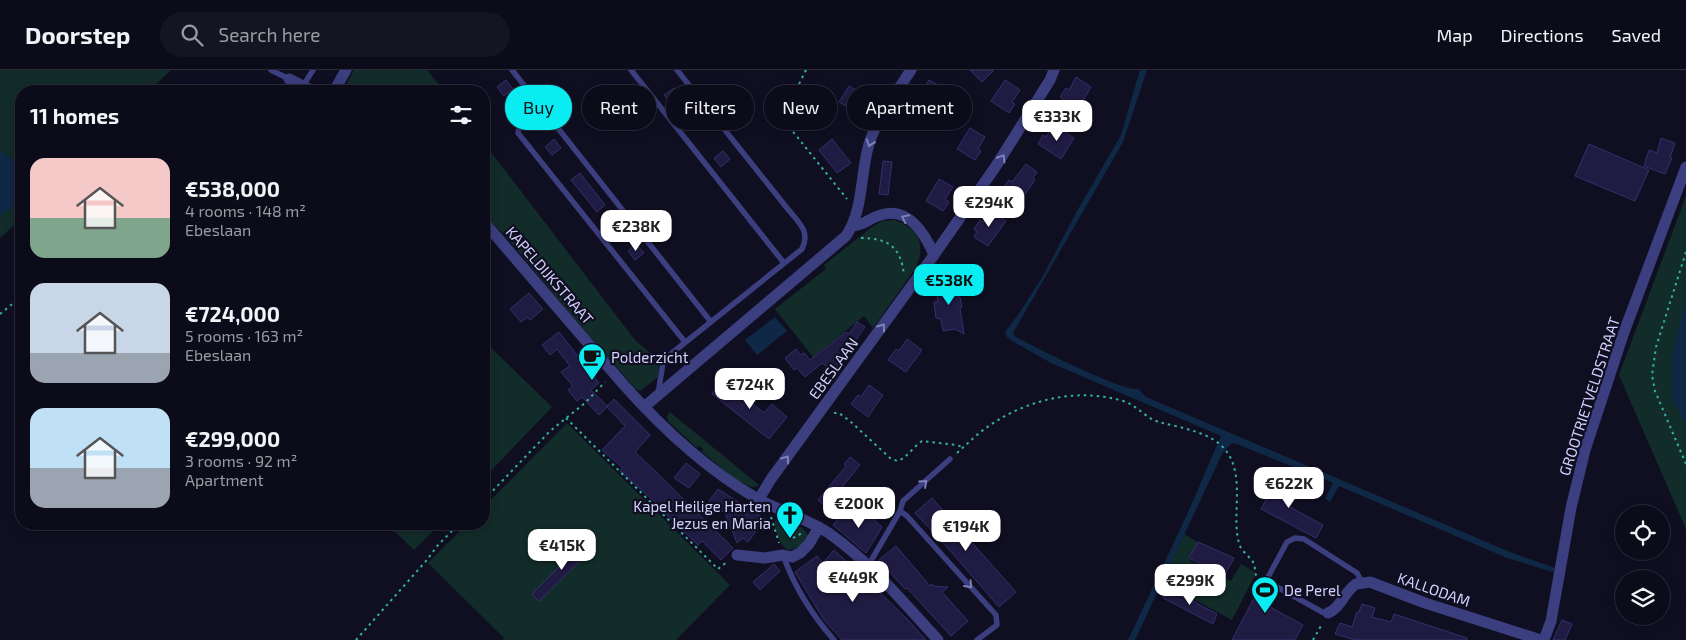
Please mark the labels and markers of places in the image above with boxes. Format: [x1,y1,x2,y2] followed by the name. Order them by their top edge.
[1022,100,1092,142] pin: €333K
[954,186,1024,228] pin: €294K
[601,210,671,252] pin: €238K
[914,264,984,306] pin: €538K
[577,342,607,381] cafe icon: Polderzicht
[611,348,689,366] place label: Polderzicht
[715,368,785,410] pin: €724K
[1254,466,1324,509] pin: €622K
[824,486,894,529] pin: €200K
[633,497,771,532] place label: Kapel Heilige Harten Jezus en Maria
[775,500,805,539] church icon: Kapel Heilige Harten Jezus en Maria
[931,510,1001,552] pin: €194K
[527,528,597,571] pin: €415K
[818,560,888,603] pin: €449K
[1155,564,1225,606] pin: €299K
[1250,575,1280,614] sports icon: De Perel
[1284,581,1341,599] place label: De Perel

